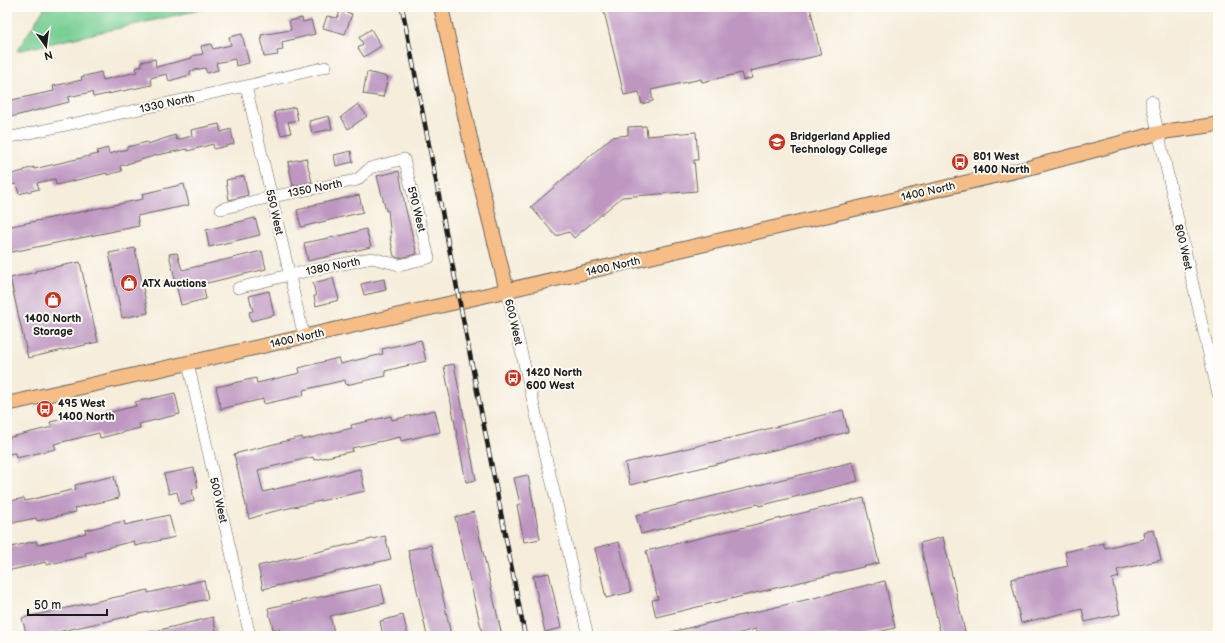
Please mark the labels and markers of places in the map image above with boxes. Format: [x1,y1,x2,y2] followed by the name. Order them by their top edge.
[790,130,890,156] place label: Bridgerland Applied Technology College
[767,132,787,152] school or university icon: Bridgerland Applied Technology College
[973,150,1030,176] place label: 801 West 1400 North
[950,152,970,172] bus stop icon: 801 West 1400 North
[119,273,139,293] shop icon: ATX Auctions
[141,277,207,290] place label: ATX Auctions
[43,290,63,310] shop icon: 1400 North Storage
[25,312,81,338] place label: 1400 North Storage
[526,366,582,392] place label: 1420 North 600 West
[503,368,523,388] bus stop icon: 1420 North 600 West
[58,397,115,423] place label: 495 West 1400 North
[35,399,55,419] bus stop icon: 495 West 1400 North

